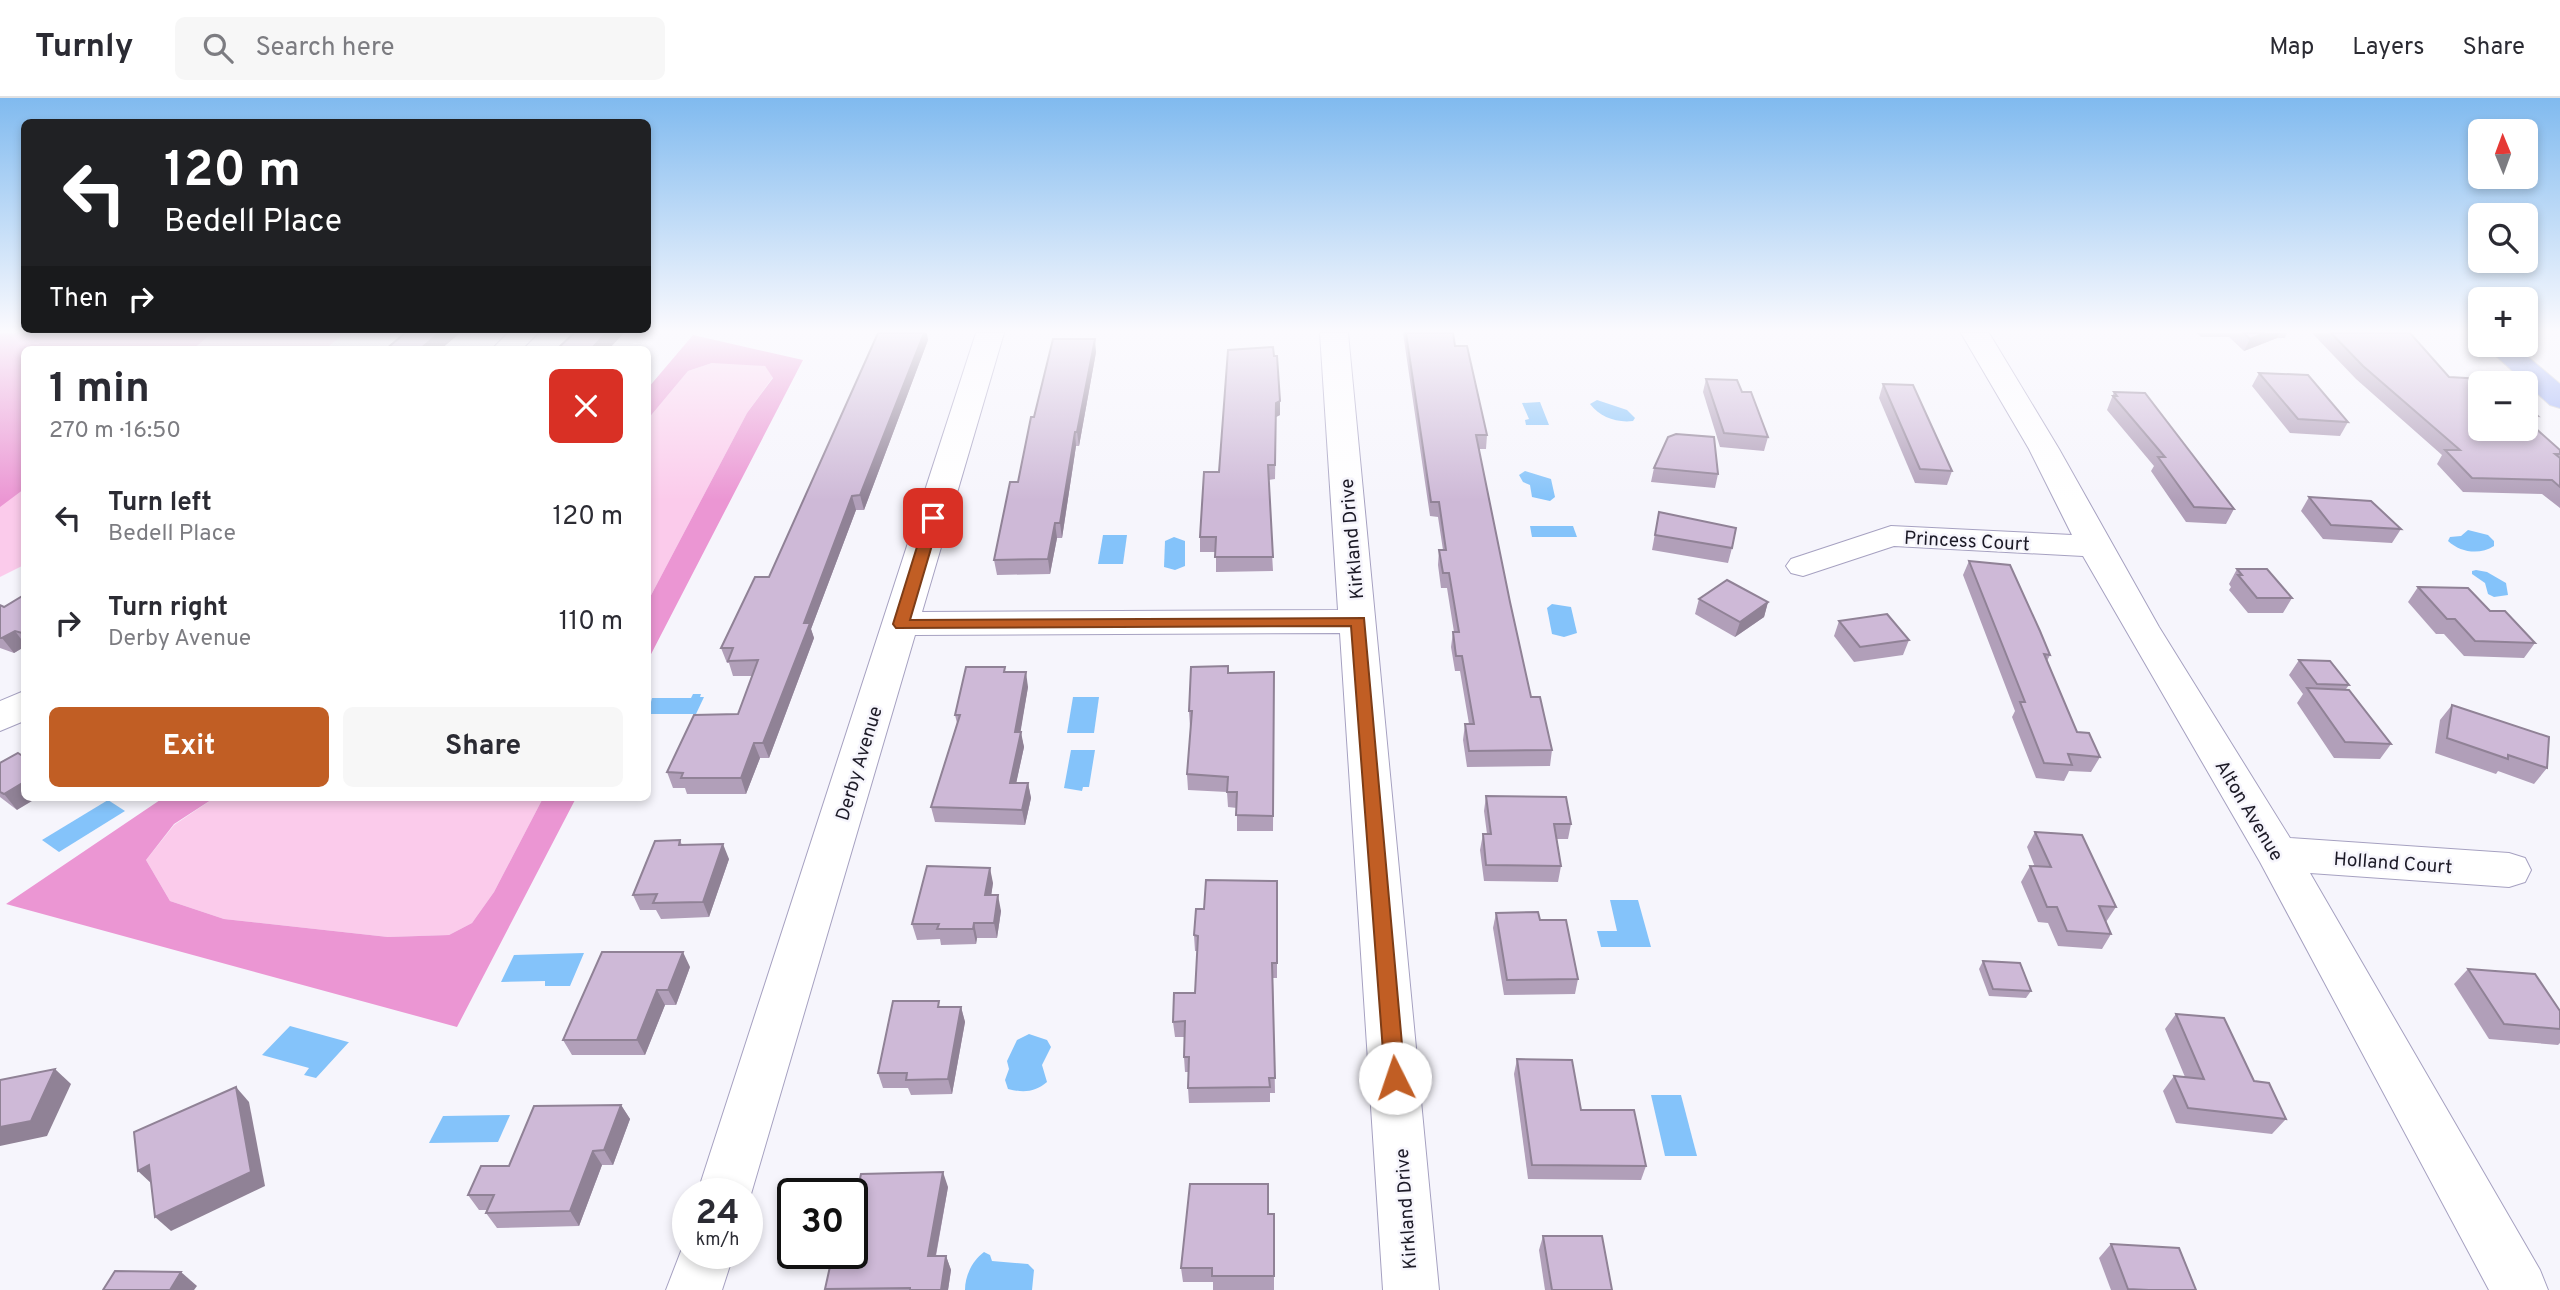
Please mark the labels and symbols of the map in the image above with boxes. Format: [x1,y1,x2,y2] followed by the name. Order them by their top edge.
[2468,119,2538,189] north arrow
[1336,477,1370,600] street label: Kirkland Drive
[903,488,963,548] pin
[1903,527,2030,557] street label: Princess Court
[831,703,889,824] street label: Derby Avenue
[2209,756,2288,866] street label: Alton Avenue
[2333,848,2453,880] street label: Holland Court
[1358,1041,1432,1115] position arrow
[1391,1148,1423,1270] street label: Kirkland Drive
[777,1178,868,1269] speed limit sign: 30

